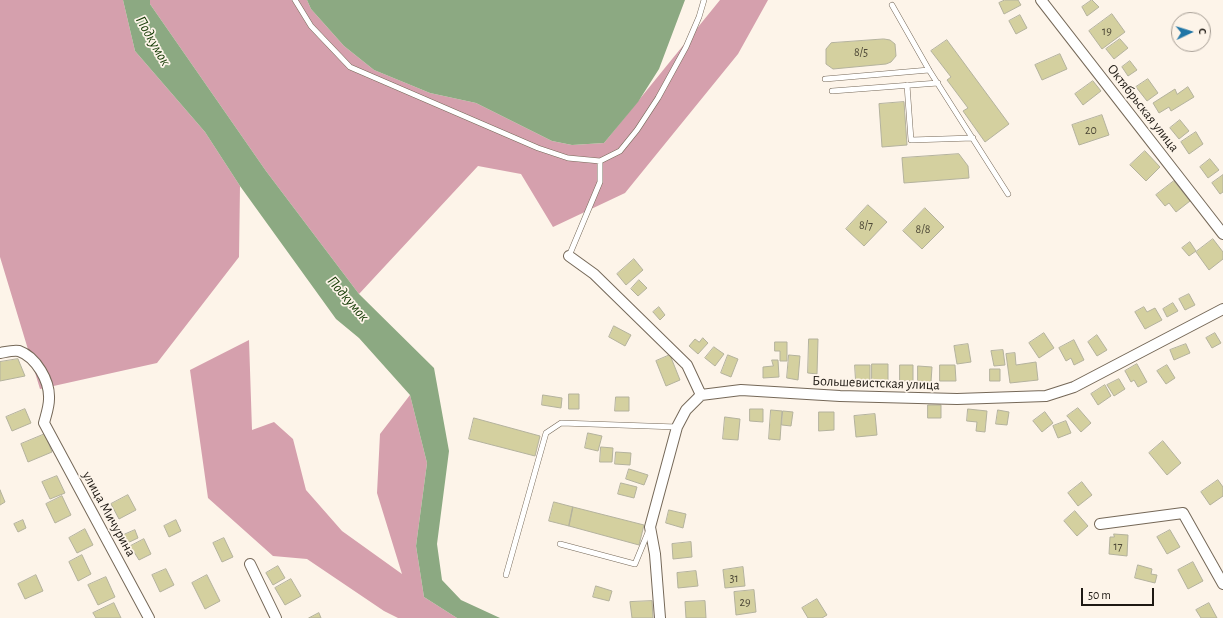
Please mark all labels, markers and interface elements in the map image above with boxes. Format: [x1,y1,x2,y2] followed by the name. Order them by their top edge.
[1171,12,1211,52] north arrow
[132,13,174,69] water label: Подкумок
[1102,24,1112,38] house number: 19
[1197,28,1208,35] text: С
[854,45,868,59] house number: 8/5
[1103,61,1183,155] street label: Октябрьская улица
[1085,123,1097,137] house number: 20
[859,218,873,232] house number: 8/7
[916,222,930,236] house number: 8/8
[323,272,373,326] water label: Подкумок
[812,372,940,394] street label: Большевистская улица
[79,468,139,560] street label: улица Мичурина
[1113,539,1123,553] house number: 17
[729,571,739,585] house number: 31
[1083,580,1156,606] scale bar
[1088,589,1111,601] text: 50 m
[739,595,751,609] house number: 29

